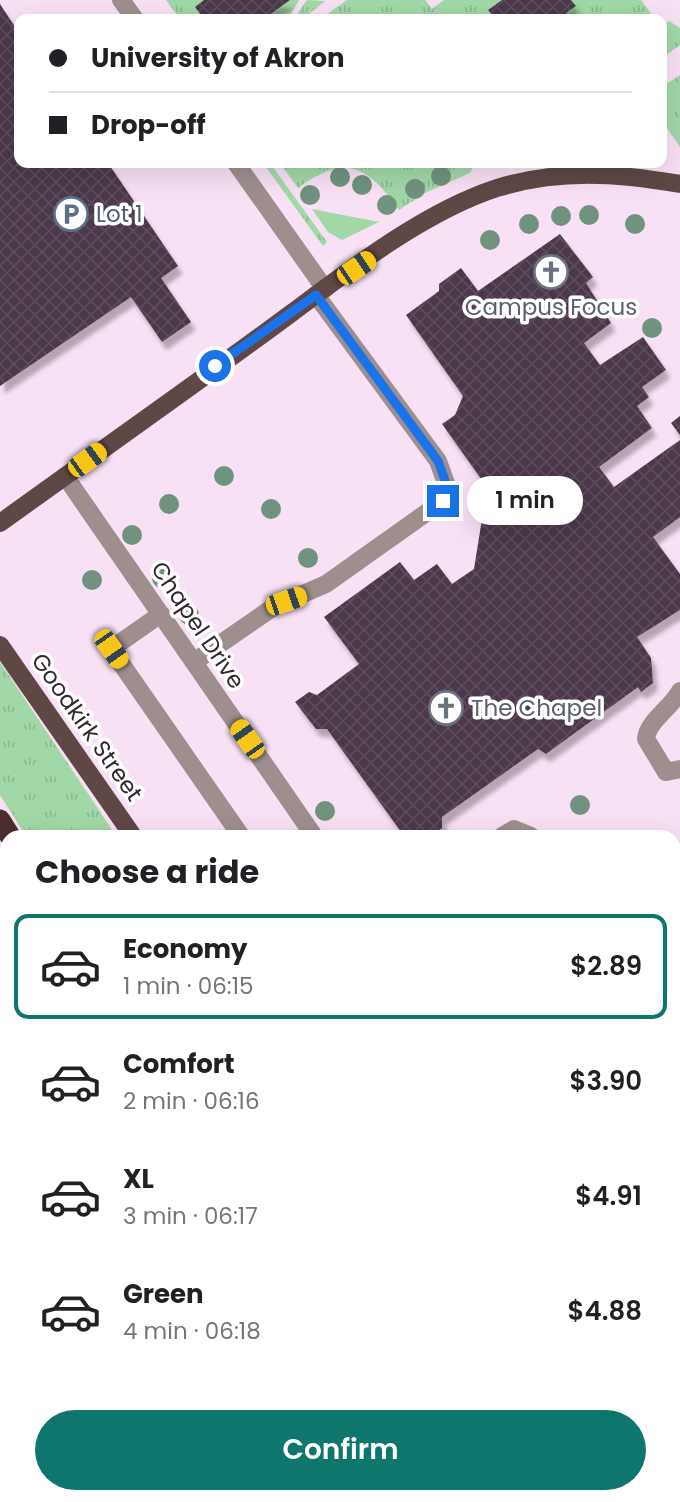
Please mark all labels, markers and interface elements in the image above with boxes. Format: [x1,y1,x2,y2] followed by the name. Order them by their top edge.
[91,40,345,76] text: University of Akron
[91,107,206,143] text: Drop-off
[52,195,90,233] parking icon: Lot 1
[96,198,143,230] place label: Lot 1
[333,248,380,288] car
[532,253,570,291] church icon: Campus Focus
[465,291,637,323] place label: Campus Focus
[199,350,231,382] route start
[64,439,111,481] car
[467,476,583,526] callout: 1 min
[495,484,555,516] text: 1 min
[427,485,459,517] route end
[144,555,252,695] street label: Chapel Drive
[263,584,310,618] car
[91,626,132,672] car
[24,646,150,808] street label: Goodkirk Street
[427,689,465,727] church icon: The Chapel
[471,692,602,724] place label: The Chapel
[227,716,268,762] car
[35,849,259,894] text: Choose a ride
[123,931,247,967] text: Economy
[39,935,102,998] icon: car
[570,948,642,984] text: $2.89
[123,970,253,1002] text: 1 min · 06:15
[123,1046,235,1082] text: Comfort
[39,1050,102,1113] icon: car
[570,1063,642,1099] text: $3.90
[123,1085,260,1117] text: 2 min · 06:16
[123,1161,154,1197] text: XL
[39,1165,102,1228] icon: car
[575,1178,642,1214] text: $4.91
[123,1200,258,1232] text: 3 min · 06:17
[123,1276,204,1312] text: Green
[39,1280,102,1343] icon: car
[568,1293,642,1329] text: $4.88
[123,1315,261,1347] text: 4 min · 06:18
[35,1410,646,1490] button: Confirm

